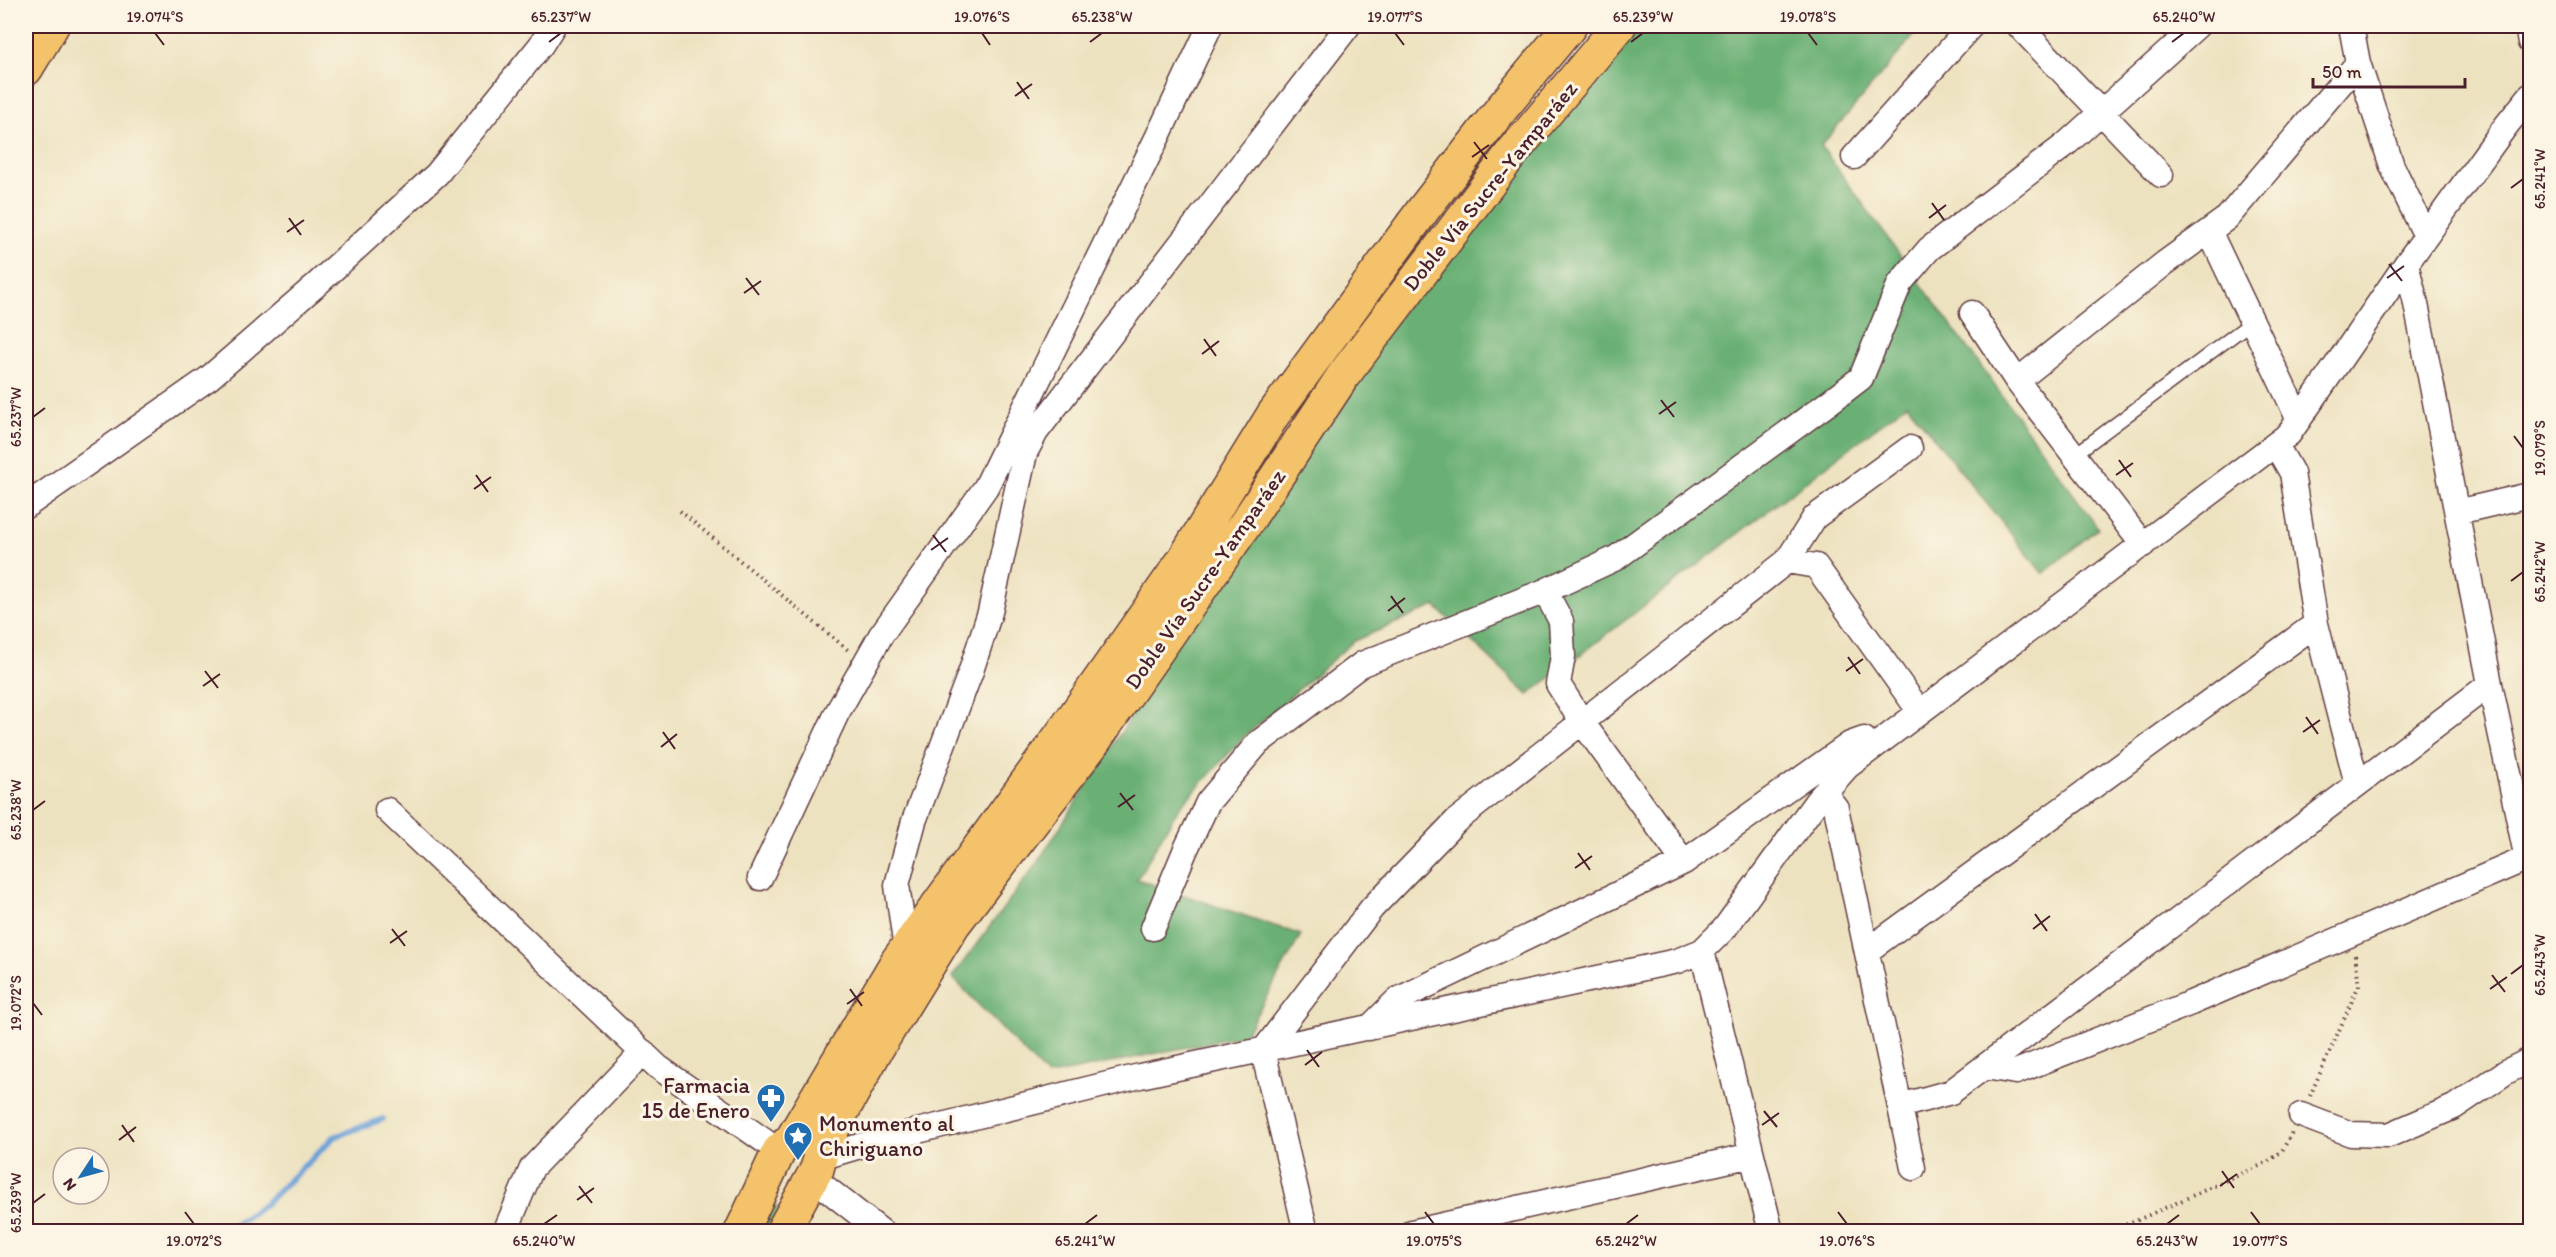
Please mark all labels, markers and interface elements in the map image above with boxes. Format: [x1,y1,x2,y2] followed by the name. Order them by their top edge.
[126,8,184,26] text: 19.074°S
[531,8,591,26] text: 65.237°W
[954,8,1010,26] text: 19.076°S
[1071,8,1133,26] text: 65.238°W
[1367,8,1423,26] text: 19.077°S
[1613,8,1673,26] text: 65.239°W
[1780,8,1836,26] text: 19.078°S
[2153,8,2216,26] text: 65.240°W
[2313,51,2464,89] scale bar
[2322,61,2362,83] text: 50 m
[1397,76,1583,296] street label: Doble Vía Sucre-Yamparáez
[2531,149,2549,209] text: 65.241°W
[7,387,25,447] text: 65.237°W
[2531,420,2549,476] text: 19.079°S
[1119,464,1291,694] street label: Doble Vía Sucre-Yamparáez
[2531,541,2549,603] text: 65.242°W
[7,779,25,841] text: 65.238°W
[2531,934,2549,996] text: 65.243°W
[7,975,25,1031] text: 19.072°S
[642,1072,751,1124] place label: Farmacia 15 de Enero
[755,1082,787,1124] pharmacy icon: Farmacia 15 de Enero
[819,1110,954,1162] place label: Monumento al Chiriguano
[782,1120,814,1162] place icon: Monumento al Chiriguano
[51,1146,111,1206] north arrow
[7,1173,25,1233] text: 65.239°W
[58,1175,80,1194] text: N
[166,1232,222,1250] text: 19.072°S
[513,1232,576,1250] text: 65.240°W
[1055,1232,1115,1250] text: 65.241°W
[1406,1232,1462,1250] text: 19.075°S
[1595,1232,1657,1250] text: 65.242°W
[1819,1232,1875,1250] text: 19.076°S
[2136,1232,2198,1250] text: 65.243°W
[2232,1232,2288,1250] text: 19.077°S

